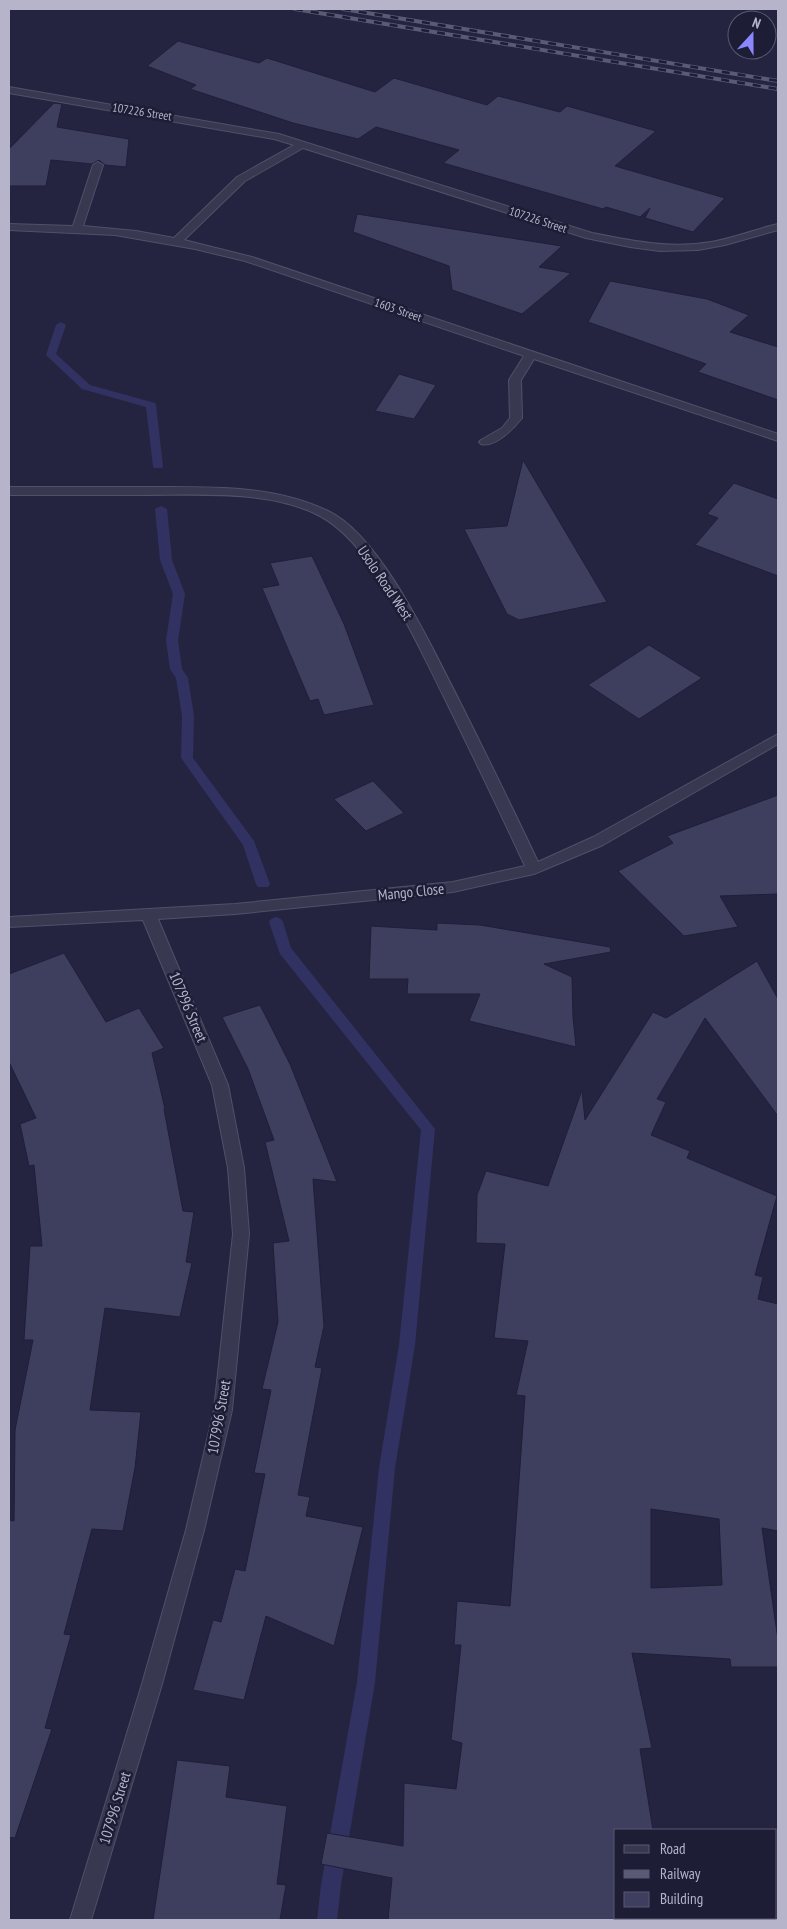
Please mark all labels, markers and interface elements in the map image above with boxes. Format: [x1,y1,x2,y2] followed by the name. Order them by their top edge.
[727,10,777,60] north arrow
[750,13,763,33] text: N
[111,99,173,124] street label: 107226 Street
[507,203,570,236] street label: 107226 Street
[373,294,424,325] street label: 1603 Street
[353,542,417,624] street label: Usolo Road West
[377,879,445,904] street label: Mango Close
[165,969,212,1045] street label: 107996 Street
[203,1378,234,1455] street label: 107996 Street
[95,1769,135,1846] street label: 107996 Street
[614,1829,777,1919] legend
[660,1839,686,1858] text: Road
[660,1864,701,1883] text: Railway
[660,1889,703,1908] text: Building

